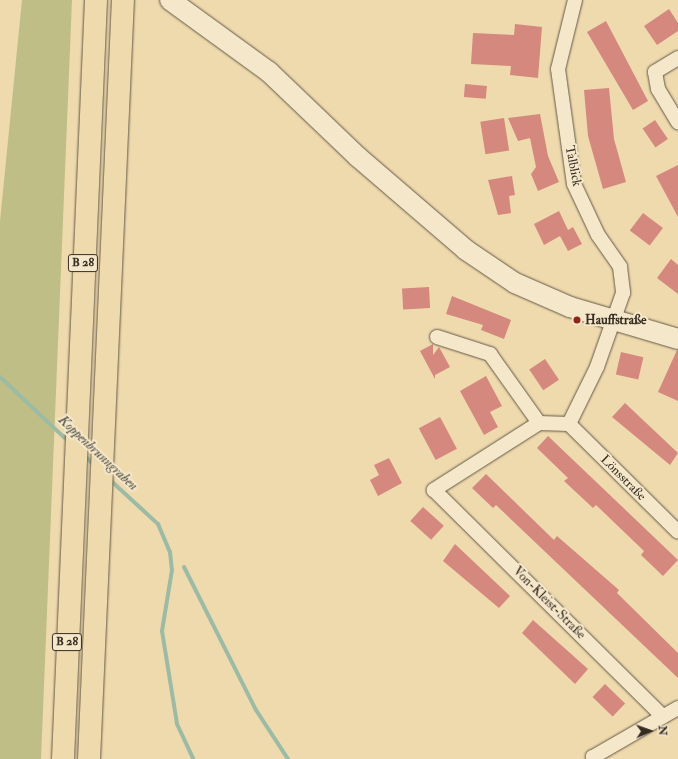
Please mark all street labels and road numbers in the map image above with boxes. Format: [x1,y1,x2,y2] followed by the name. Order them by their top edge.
[561,144,585,188] street label: Talblick
[67,253,99,273] road number: B 28
[597,452,649,504] street label: Lönsstraße
[510,564,588,642] street label: Von-Kleist-Straße
[51,632,83,652] road number: B 28

